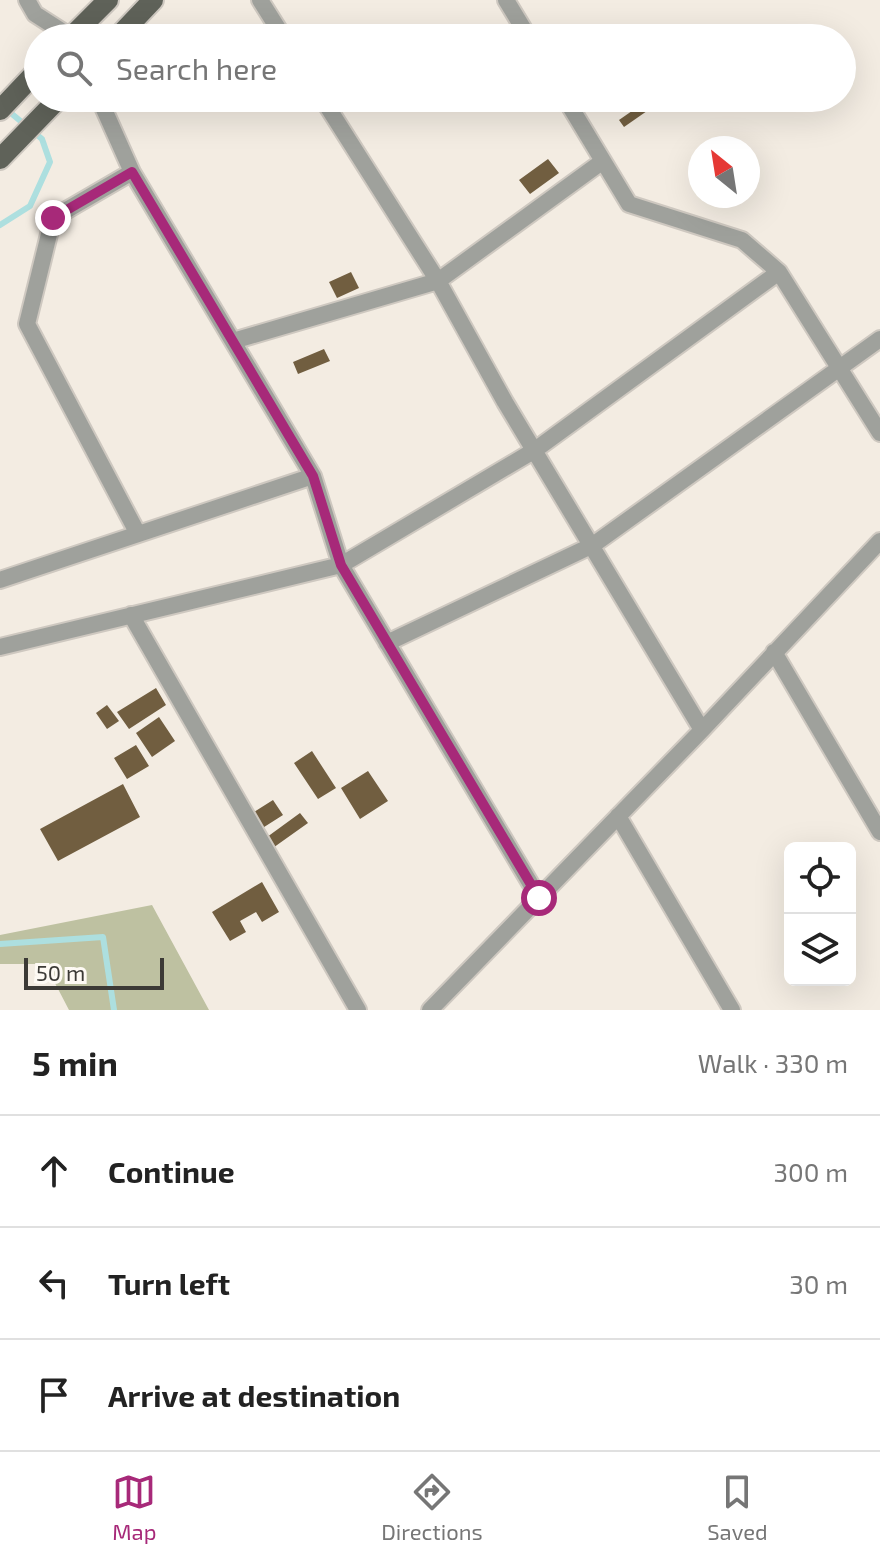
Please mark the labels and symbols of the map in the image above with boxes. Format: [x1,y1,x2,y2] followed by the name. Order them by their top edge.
[688,136,760,208] north arrow
[35,200,71,236] route end
[521,880,557,916] route start
[24,954,164,990] scale bar

